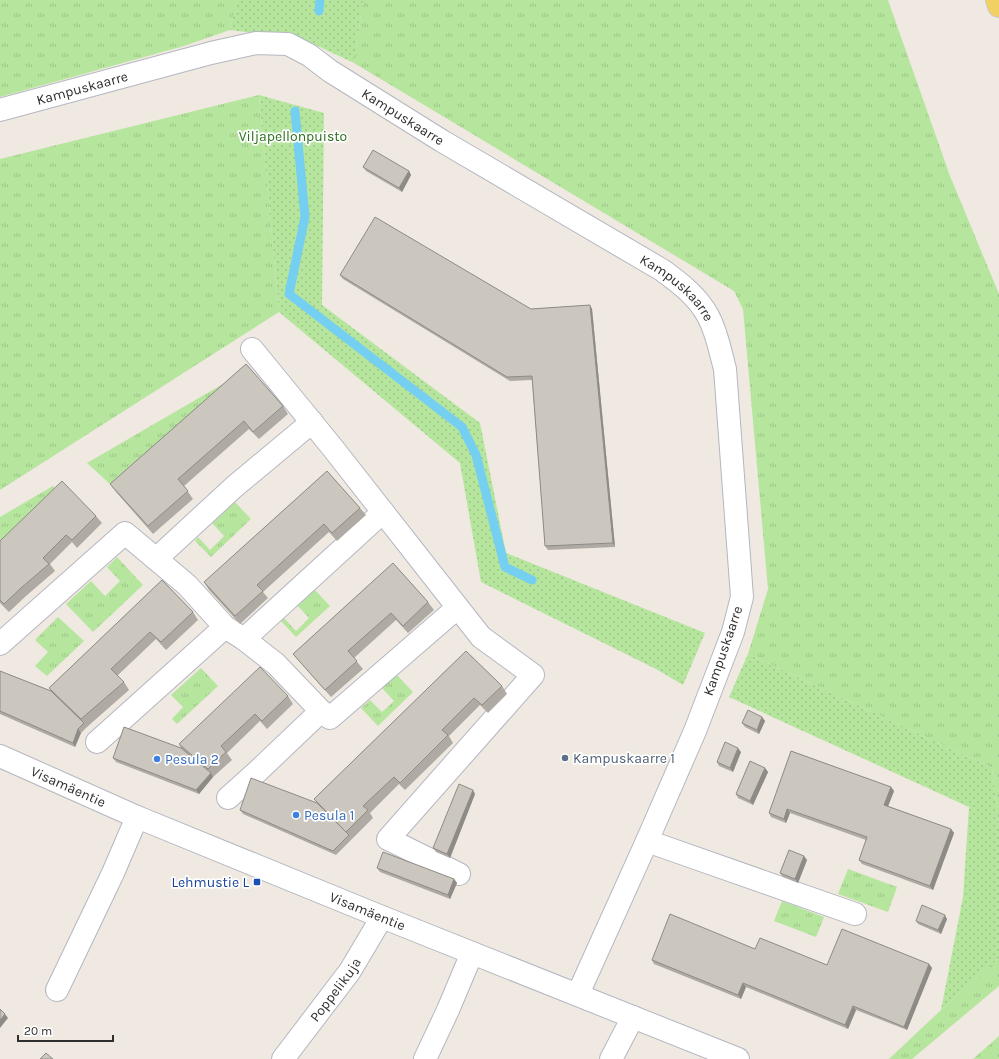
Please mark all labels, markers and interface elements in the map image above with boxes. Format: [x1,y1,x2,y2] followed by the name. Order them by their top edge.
[34,67,130,108] street label: Kampuskaarre
[359,85,447,149] street label: Kampuskaarre
[239,128,347,145] park label: Viljapellonpuisto
[637,251,718,324] street label: Kampuskaarre
[700,604,746,698] street label: Kampuskaarre
[573,750,675,767] place label: Kampuskaarre 1
[165,751,219,768] place label: Pesula 2
[560,753,570,763] marker: Kampuskaarre 1
[152,754,162,764] marker: Pesula 2
[28,762,109,811] street label: Visamäentie
[304,807,354,824] place label: Pesula 1
[291,810,301,820] marker: Pesula 1
[171,874,249,891] place label: Lehmustie L
[252,877,262,887] marker: Lehmustie L
[327,888,408,934] street label: Visamäentie
[306,954,365,1025] street label: Poppelikuja
[18,1017,113,1043] scale bar
[24,1024,52,1038] text: 20 m

